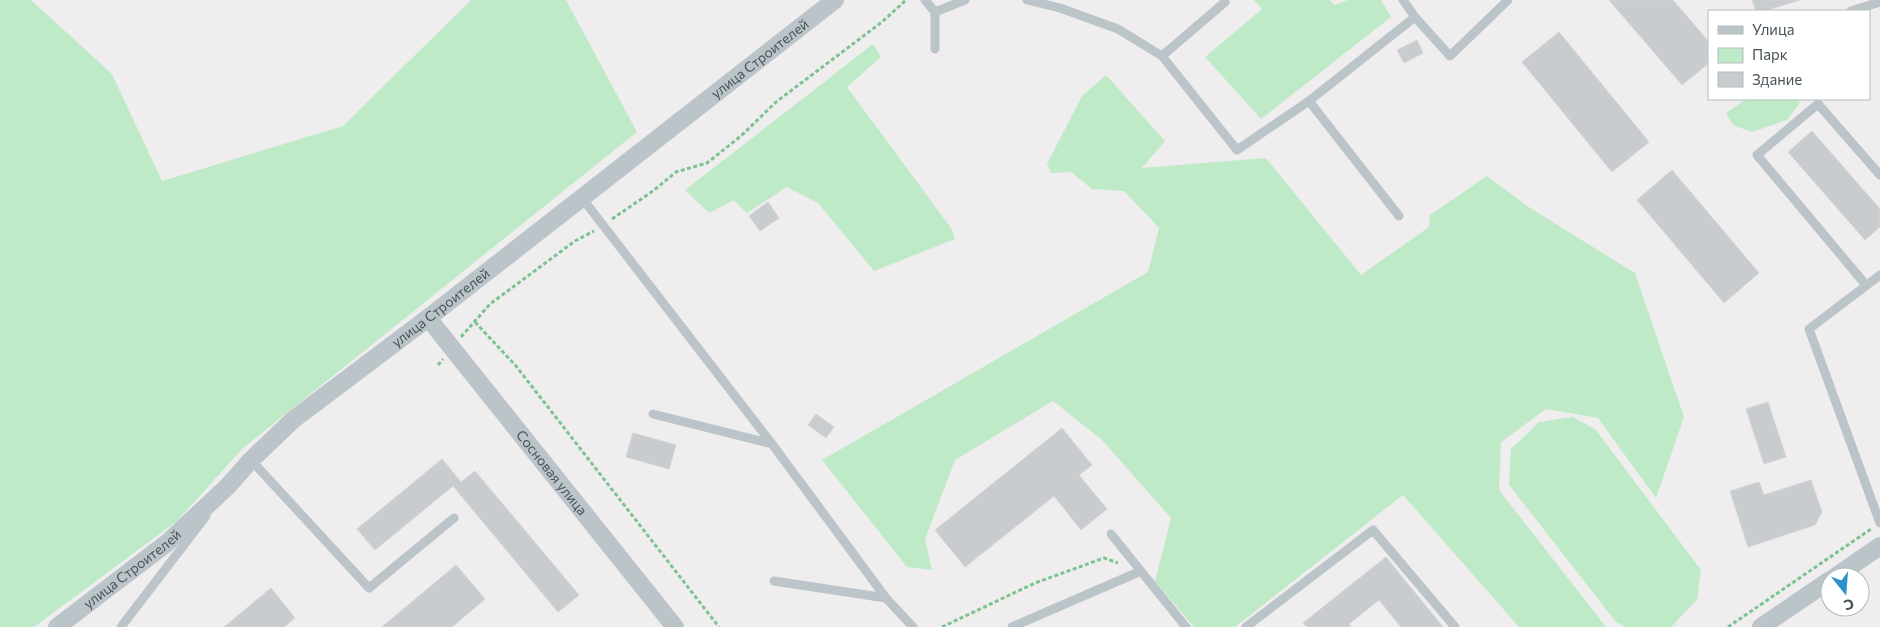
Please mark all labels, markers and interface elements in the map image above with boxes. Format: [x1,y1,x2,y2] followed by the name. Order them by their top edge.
[1708,10,1870,100] legend
[707,15,812,102] street label: улица Строителей
[1752,20,1794,38] text: Улица
[1752,45,1788,63] text: Парк
[1752,70,1802,88] text: Здание
[388,264,493,350] street label: улица Строителей
[513,426,591,518] street label: Сосновая улица
[80,525,184,612] street label: улица Строителей
[1820,567,1870,617] north arrow
[1842,595,1856,614] text: С

